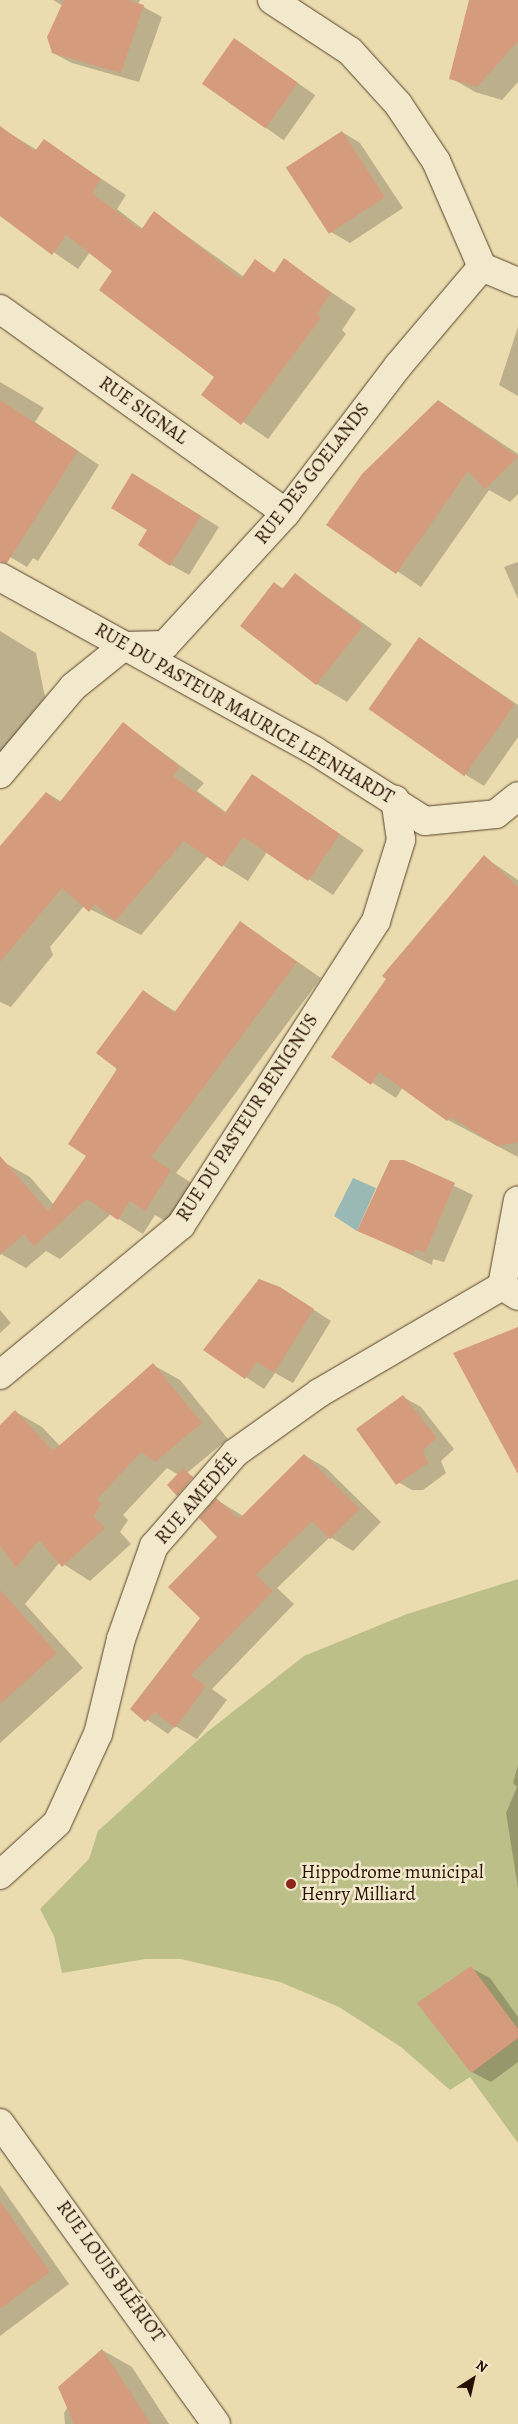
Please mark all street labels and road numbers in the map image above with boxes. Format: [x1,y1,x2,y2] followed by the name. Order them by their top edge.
[94,372,192,450] street label: RUE SIGNAL
[251,399,375,549] street label: RUE DES GOELANDS
[91,619,397,809] street label: RUE DU PASTEUR MAURICE LEENHARDT
[172,1010,324,1226] street label: RUE DU PASTEUR BENIGNUS
[151,1449,243,1549] street label: RUE AMEDÉE
[51,2197,169,2347] street label: RUE LOUIS BLÉRIOT

